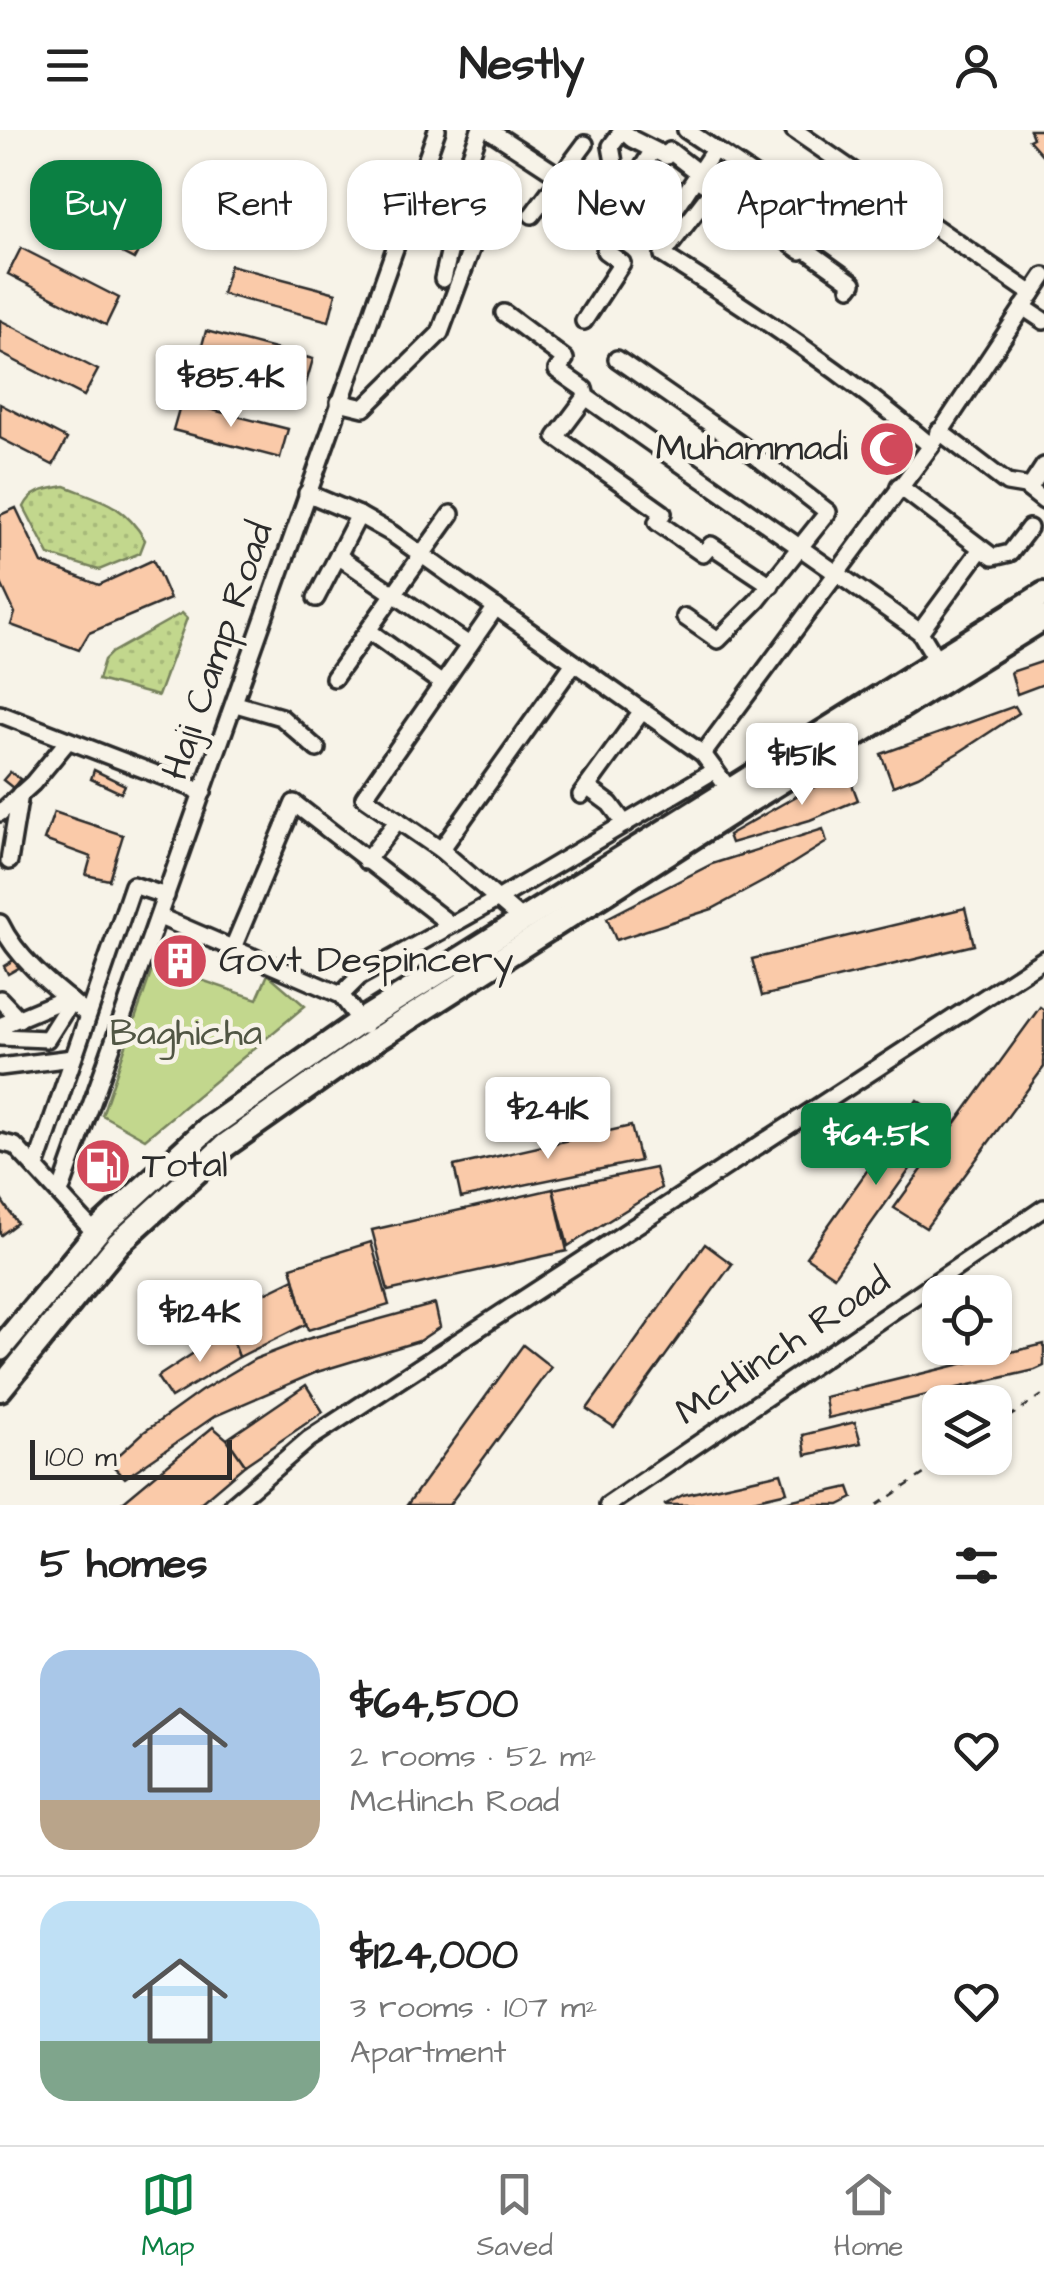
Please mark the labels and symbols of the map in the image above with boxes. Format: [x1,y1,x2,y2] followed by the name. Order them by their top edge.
[150,345,312,430] pin: $85.4K
[857,419,917,479] mosque icon: Muhammadi
[655,423,848,475] place label: Muhammadi
[150,515,286,787] street label: Haji Camp Road
[732,723,872,808] pin: $151K
[150,931,210,991] building icon: Govt Despincery
[219,935,514,988] place label: Govt Despincery
[110,1008,262,1060] park label: Baghicha
[478,1077,618,1162] pin: $241K
[795,1103,957,1188] pin: $64.5K
[73,1136,133,1196] fuel station icon: Total
[142,1140,228,1192] place label: Total
[665,1256,901,1438] street label: McHinch Road
[130,1280,270,1365] pin: $124K
[30,1435,232,1480] scale bar

